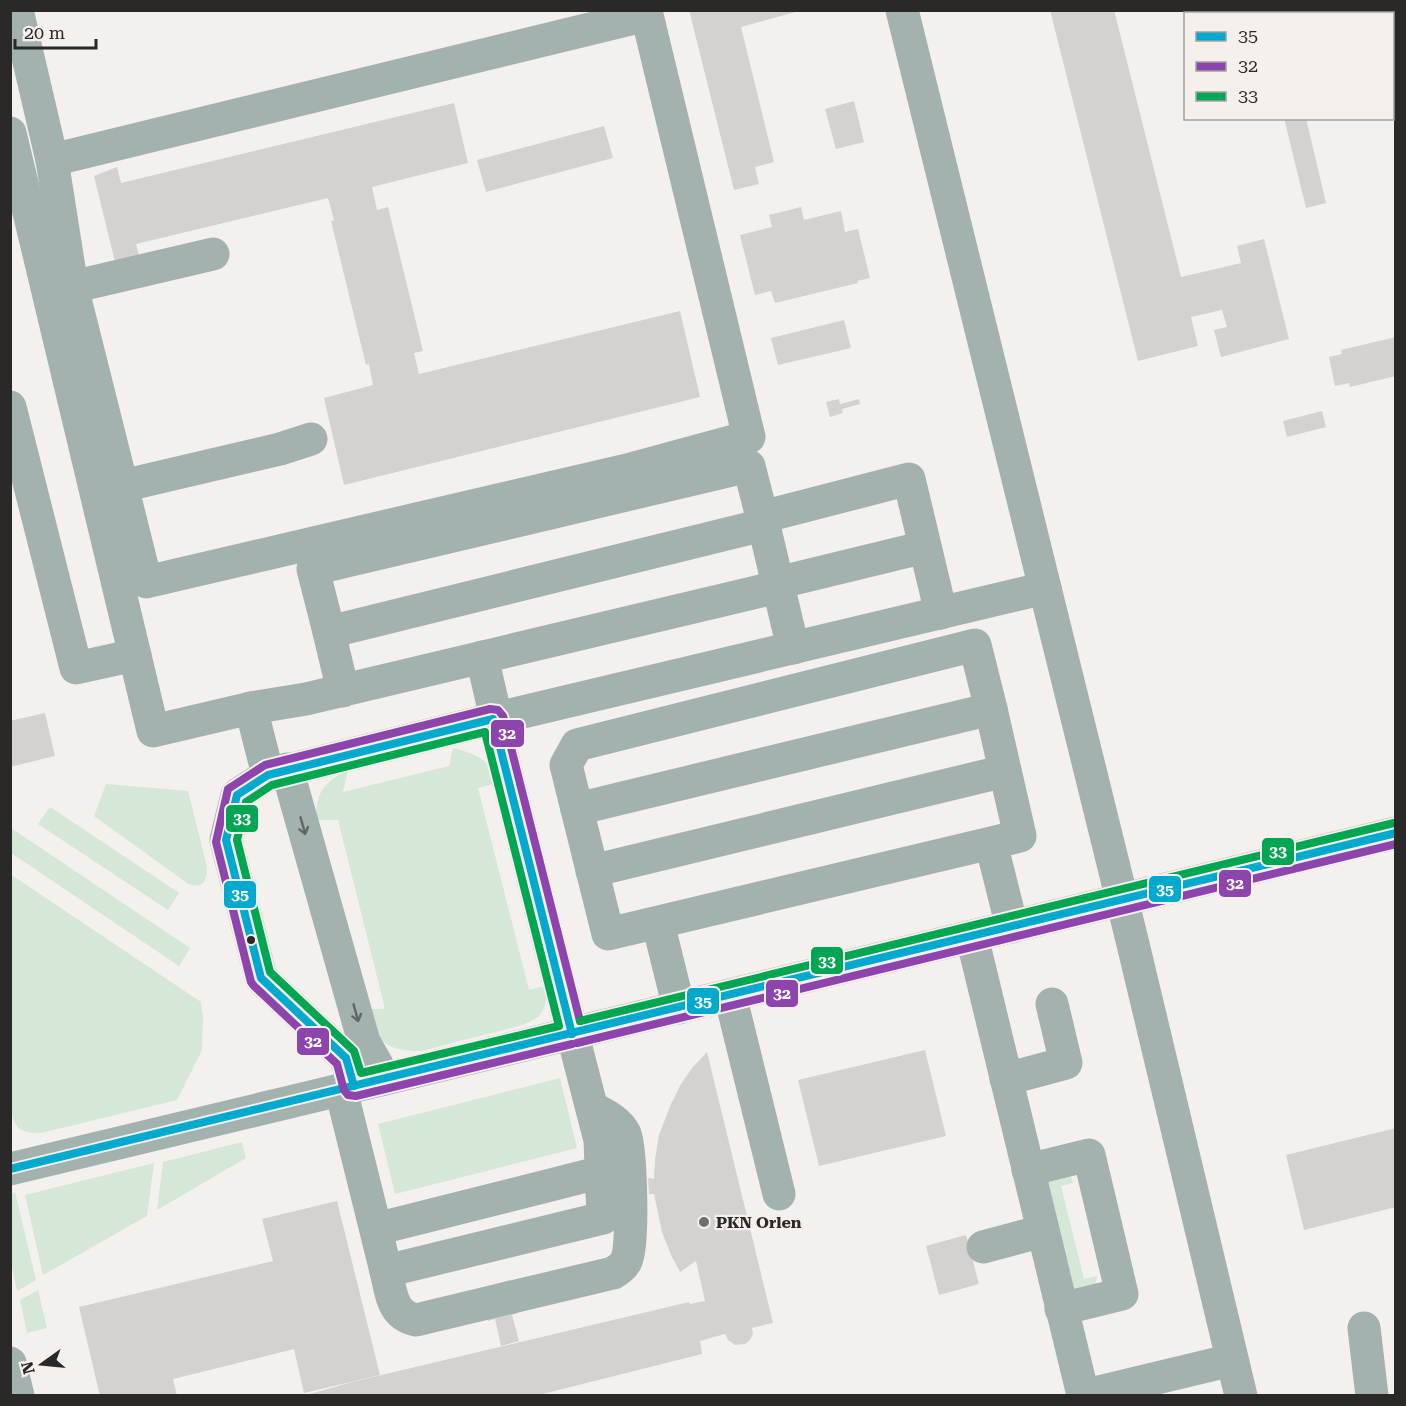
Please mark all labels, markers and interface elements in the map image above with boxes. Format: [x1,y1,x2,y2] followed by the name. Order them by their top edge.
[15,12,96,50] scale bar
[1184,12,1394,120] legend
[24,22,65,43] text: 20 m
[1238,25,1258,46] text: 35
[1238,55,1258,76] text: 32
[1238,85,1258,106] text: 33
[490,719,525,748] line badge: 32
[498,724,516,743] text: 32
[225,804,259,833] line badge: 33
[233,809,251,828] text: 33
[298,816,309,835] one-way arrow
[1261,837,1295,866] line badge: 33
[1269,842,1287,861] text: 33
[1218,869,1252,898] line badge: 32
[1226,874,1244,893] text: 32
[1148,875,1182,903] line badge: 35
[223,880,257,909] line badge: 35
[1156,880,1174,899] text: 35
[231,885,249,904] text: 35
[245,934,257,946] unlabelled marker
[810,946,844,975] line badge: 33
[818,952,836,971] text: 33
[765,979,799,1008] line badge: 32
[773,984,791,1003] text: 32
[686,987,720,1015] line badge: 35
[694,992,712,1011] text: 35
[350,1004,362,1023] one-way arrow
[296,1027,330,1056] line badge: 32
[304,1032,322,1051] text: 32
[716,1213,802,1232] place label: PKN Orlen
[697,1215,711,1229] marker: PKN Orlen
[12,1334,72,1394] north arrow
[17,1359,39,1376] text: N

